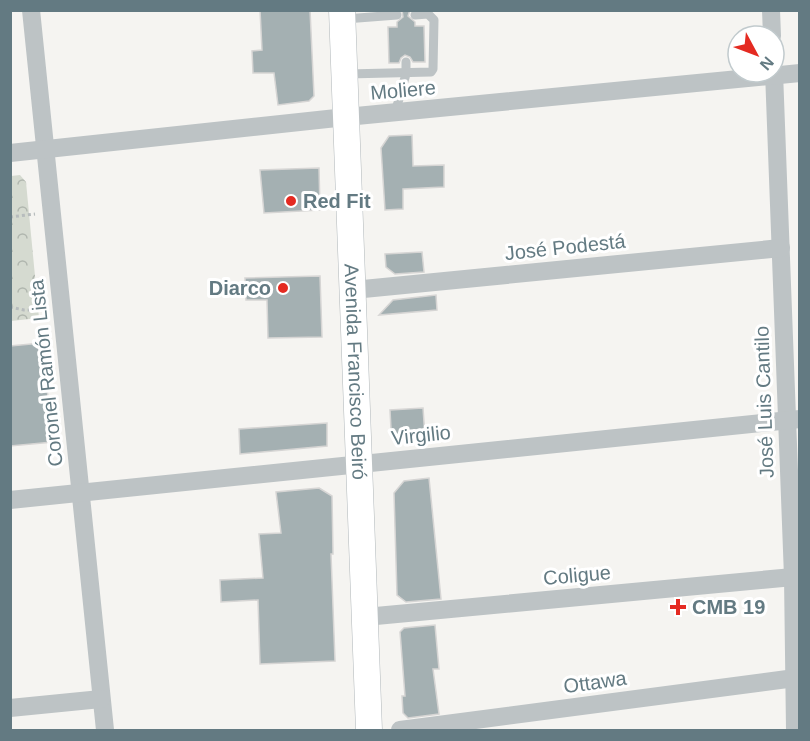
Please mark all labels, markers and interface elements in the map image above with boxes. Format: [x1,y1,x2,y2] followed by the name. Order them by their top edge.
[726,24,786,84] north arrow
[757,54,777,73] text: N
[369,76,437,104] street label: Moliere
[303,190,371,212] place label: Red Fit
[284,194,298,208] marker: Red Fit
[504,230,627,264] street label: José Podestá
[341,263,371,480] street label: Avenida Francisco Beiró
[209,277,271,299] place label: Diarco
[25,278,67,468] street label: Coronel Ramón Lista
[276,281,290,295] marker: Diarco
[750,326,778,478] street label: José Luis Cantilo
[390,421,452,449] street label: Virgilio
[542,561,612,589] street label: Coligue
[692,596,765,618] place label: CMB 19
[669,598,687,616] marker: CMB 19
[562,667,629,697] street label: Ottawa

